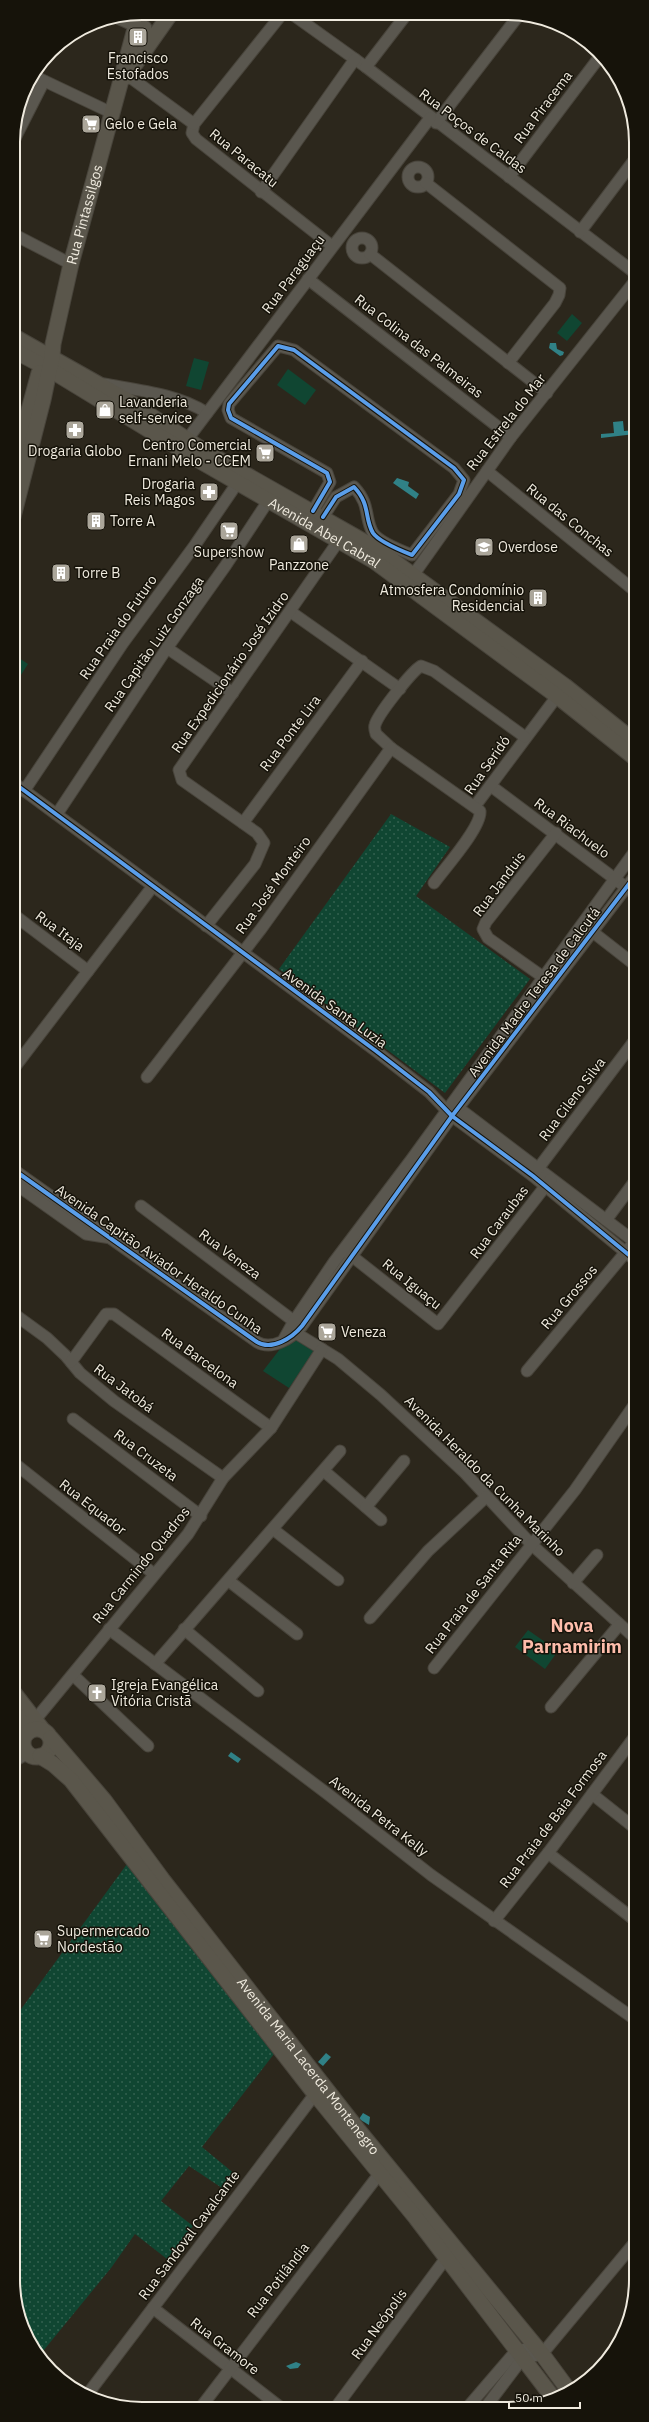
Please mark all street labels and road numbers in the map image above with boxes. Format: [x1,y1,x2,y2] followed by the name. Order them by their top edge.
[510,67,577,147] street label: Rua Piracema
[416,85,531,177] street label: Rua Poços de Caldas
[206,125,282,191] street label: Rua Paracatu
[62,162,107,267] street label: Rua Pintassilgos
[258,231,328,317] street label: Rua Paraguaçu
[351,290,487,402] street label: Rua Colina das Palmeiras
[463,370,549,474] street label: Rua Estrela do Mar
[523,479,617,561] street label: Rua das Conchas
[265,493,384,572] street label: Avenida Abel Cabral
[75,571,161,683] street label: Rua Praia do Futuro
[100,572,208,715] street label: Rua Capitão Luiz Gonzaga
[167,588,293,756] street label: Rua Expedicionário José Izidro
[256,691,325,775] street label: Rua Ponte Lira
[460,732,514,798] street label: Rua Seridó
[531,794,613,862] street label: Rua Riachuelo
[231,832,315,937] street label: Rua José Monteiro
[469,848,529,920] street label: Rua Janduis
[464,903,604,1081] street label: Avenida Madre Teresa de Calcutá
[32,907,88,956] street label: Rua Itaja
[279,964,391,1052] street label: Avenida Santa Luzia
[535,1053,610,1144] street label: Rua Cileno Silva
[52,1180,267,1338] street label: Avenida Capitão Aviador Heraldo Cunha
[466,1182,532,1262] street label: Rua Caraubas
[195,1225,265,1283] street label: Rua Veneza
[379,1255,445,1313] street label: Rua Iguaçu
[537,1261,601,1333] street label: Rua Grossos
[158,1324,243,1392] street label: Rua Barcelona
[90,1360,158,1417] street label: Rua Jatobá
[401,1392,569,1560] street label: Avenida Heraldo da Cunha Marinho
[110,1425,182,1485] street label: Rua Cruzeta
[56,1475,130,1539] street label: Rua Equador
[88,1503,194,1627] street label: Rua Carmindo Quadros
[421,1530,525,1657] street label: Rua Praia de Santa Rita
[495,1746,611,1891] street label: Rua Praia de Baia Formosa
[326,1772,432,1860] street label: Avenida Petra Kelly
[233,1974,384,2158] street label: Avenida Maria Lacerda Montenegro
[134,2166,244,2303] street label: Rua Sandoval Cavalcante
[243,2238,313,2321] street label: Rua Potilândia
[347,2285,411,2363] street label: Rua Neópolis
[187,2313,263,2379] street label: Rua Gramore

